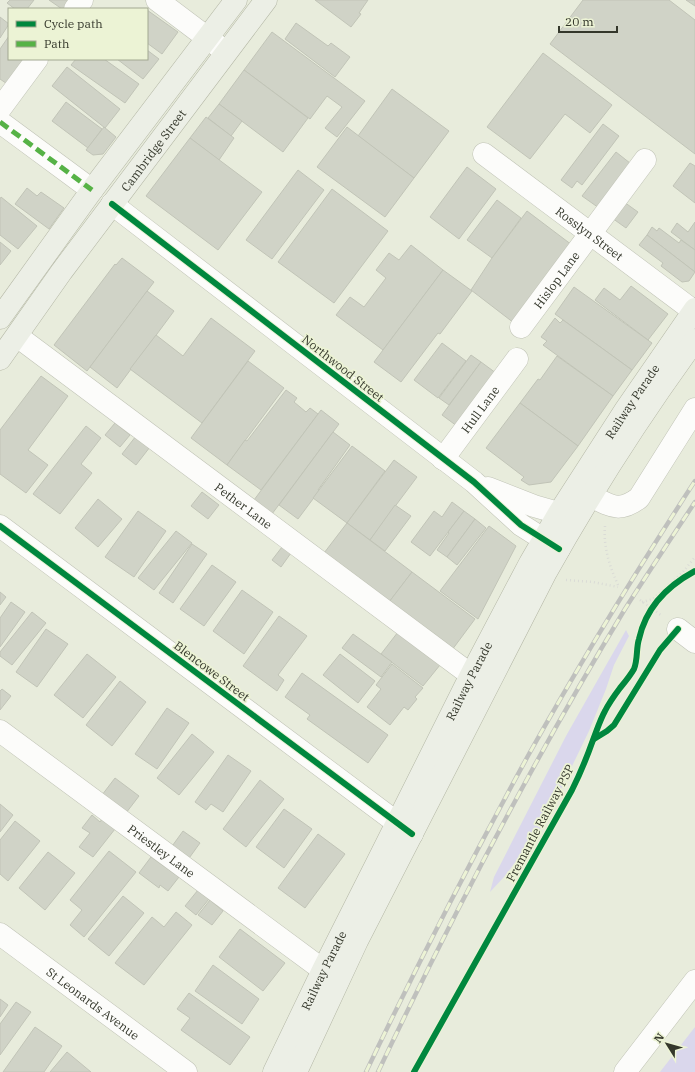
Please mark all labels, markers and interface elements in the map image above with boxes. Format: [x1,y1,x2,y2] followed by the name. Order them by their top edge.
[8,8,148,60] legend
[559,8,617,34] scale bar
[565,14,594,29] text: 20 m
[44,16,103,31] text: Cycle path
[44,36,70,51] text: Path
[117,106,189,194] street label: Cambridge Street
[553,203,626,263] street label: Rosslyn Street
[530,248,582,311] street label: Hislop Lane
[299,331,387,405] street label: Northwood Street
[602,361,662,441] street label: Railway Parade
[458,383,502,436] street label: Hull Lane
[212,479,275,532] street label: Pether Lane
[171,638,253,704] street label: Blencowe Street
[442,639,495,723] street label: Railway Parade
[503,762,577,884] street label: Fremantle Railway PSP
[125,821,198,880] street label: Priestley Lane
[297,928,349,1012] street label: Railway Parade
[44,964,143,1043] street label: St Leonards Avenue
[647,1024,687,1064] north arrow
[651,1030,667,1046] text: N

